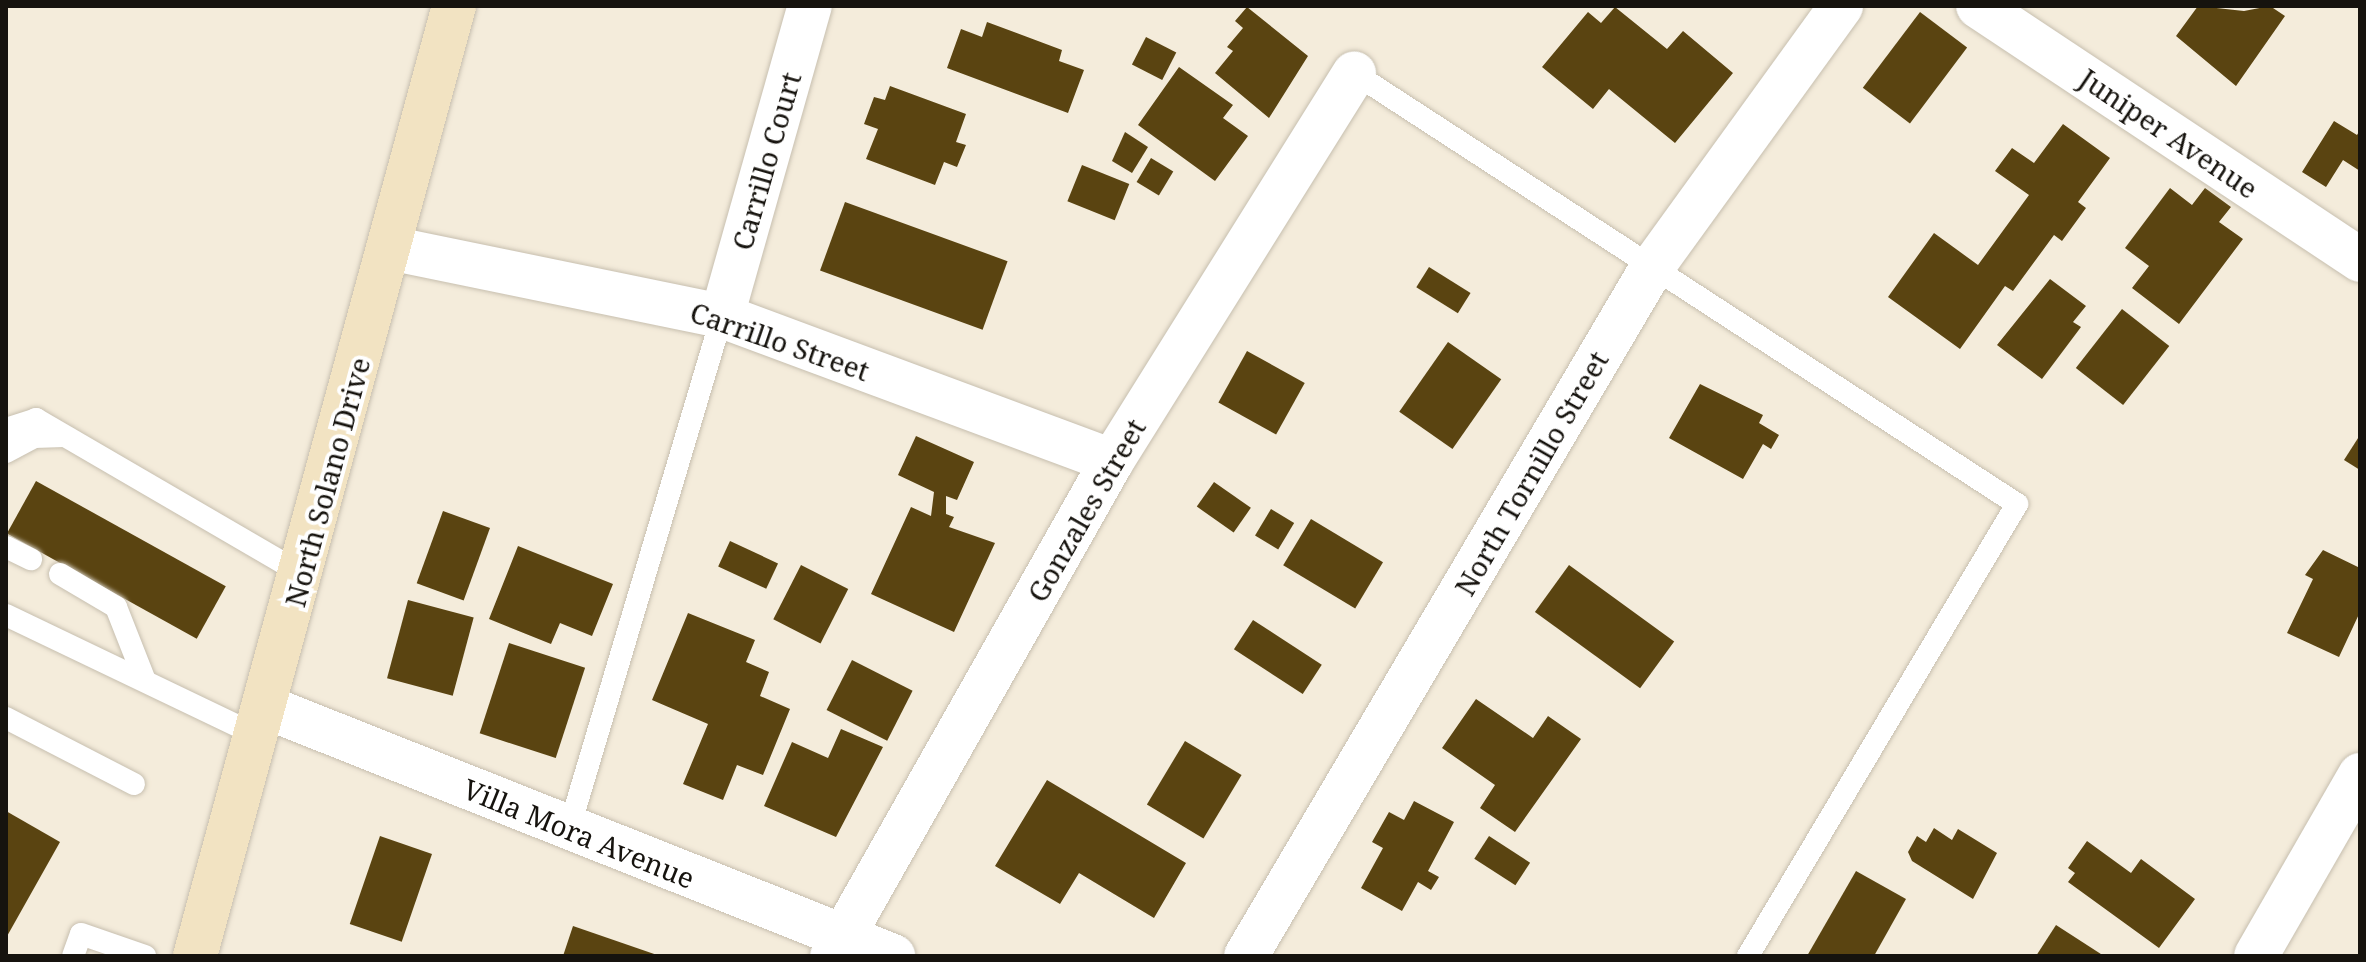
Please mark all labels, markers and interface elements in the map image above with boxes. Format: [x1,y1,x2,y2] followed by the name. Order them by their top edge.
[2074,61,2264,205] street label: Juniper Avenue
[725,68,807,254] street label: Carrillo Court
[686,295,874,387] street label: Carrillo Street
[1447,345,1615,601] street label: North Tornillo Street
[278,354,376,610] street label: North Solano Drive
[1020,412,1152,608] street label: Gonzales Street
[458,771,700,895] street label: Villa Mora Avenue

